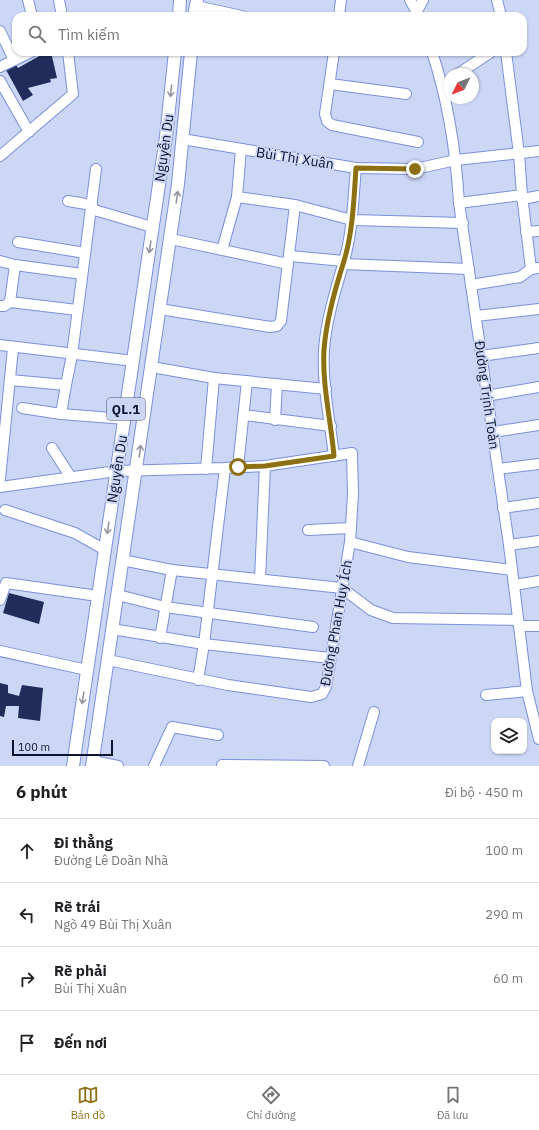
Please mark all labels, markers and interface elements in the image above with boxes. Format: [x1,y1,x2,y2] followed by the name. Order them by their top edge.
[12,12,527,56] search box
[26,23,48,45] icon: search
[58,25,120,44] text: Tìm kiếm
[443,68,479,104] north arrow
[167,84,175,97] one-way arrow
[150,113,178,183] street label: Nguyễn Du
[255,143,335,173] street label: Bùi Thị Xuân
[406,160,424,178] route end
[173,191,180,204] one-way arrow
[146,240,154,253] one-way arrow
[470,340,504,450] street label: Đường Trịnh Toàn
[107,398,145,420] road number: QL.1
[103,434,131,504] street label: Nguyễn Du
[136,444,144,457] one-way arrow
[229,458,247,476] route start
[104,521,112,534] one-way arrow
[315,558,356,687] street label: Đường Phan Huy Ích
[79,691,87,704] one-way arrow
[491,718,527,754] map controls
[491,718,527,754] button: layers
[12,738,113,757] scale bar
[18,740,50,754] text: 100 m
[16,781,67,803] text: 6 phút
[445,784,523,801] text: Đi bộ · 450 m
[54,833,113,852] text: Đi thẳng
[16,840,38,862] icon: ahead
[485,842,523,859] text: 100 m
[54,852,168,869] text: Đường Lê Doãn Nhã
[54,897,100,916] text: Rẽ trái
[16,904,38,926] icon: left
[485,906,523,923] text: 290 m
[54,916,172,933] text: Ngõ 49 Bùi Thị Xuân
[54,961,107,980] text: Rẽ phải
[16,968,38,990] icon: right
[493,970,523,987] text: 60 m
[54,980,127,997] text: Bùi Thị Xuân
[16,1032,38,1054] icon: arrive
[54,1033,107,1052] text: Đến nơi
[71,1084,105,1122] tab: Bản đồ
[246,1084,296,1122] tab: Chỉ đường
[437,1084,468,1122] tab: Đã lưu

